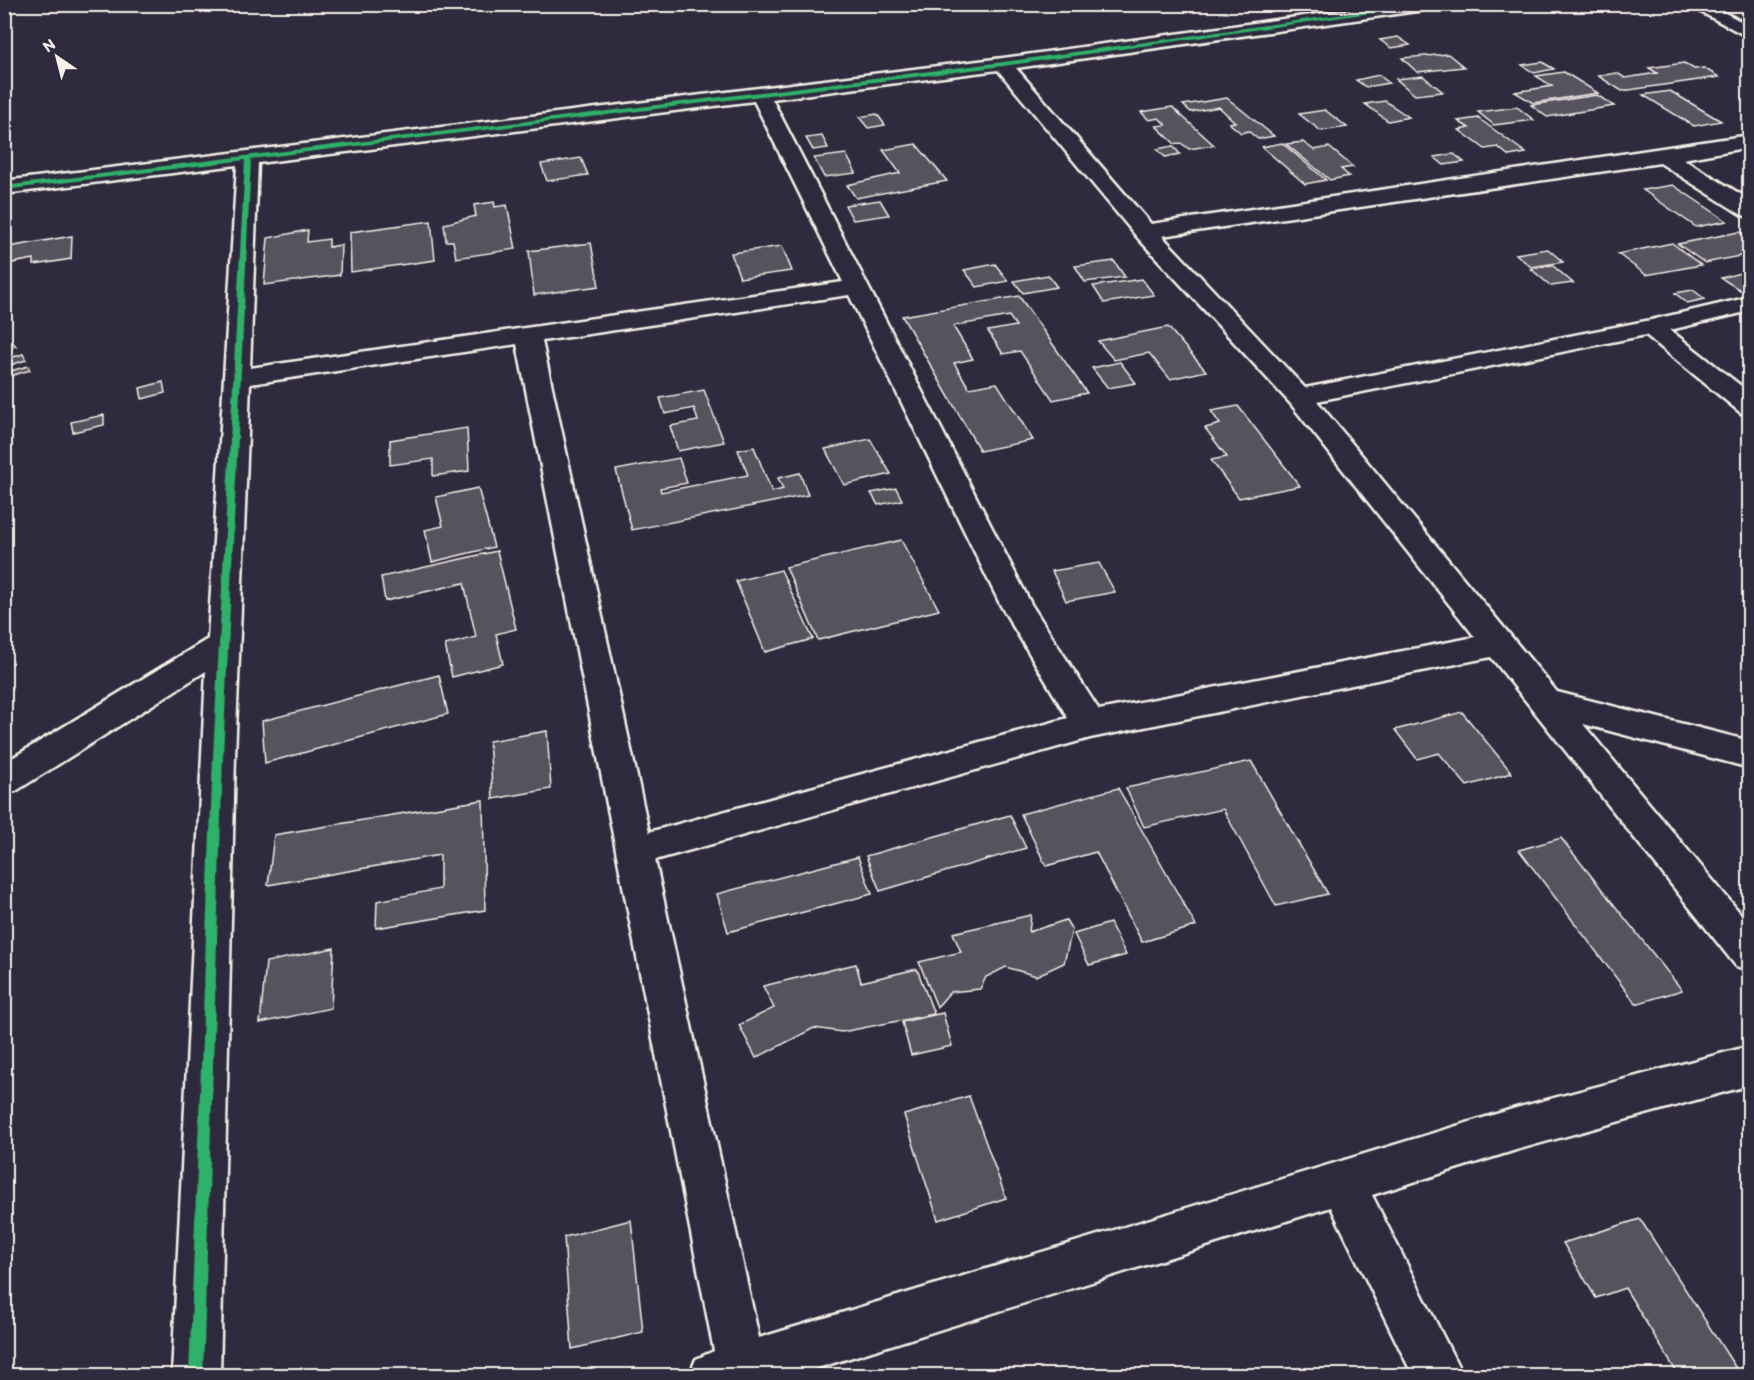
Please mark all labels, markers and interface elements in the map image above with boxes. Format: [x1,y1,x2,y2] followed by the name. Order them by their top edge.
[27,27,87,87] north arrow
[39,34,59,56] text: N

